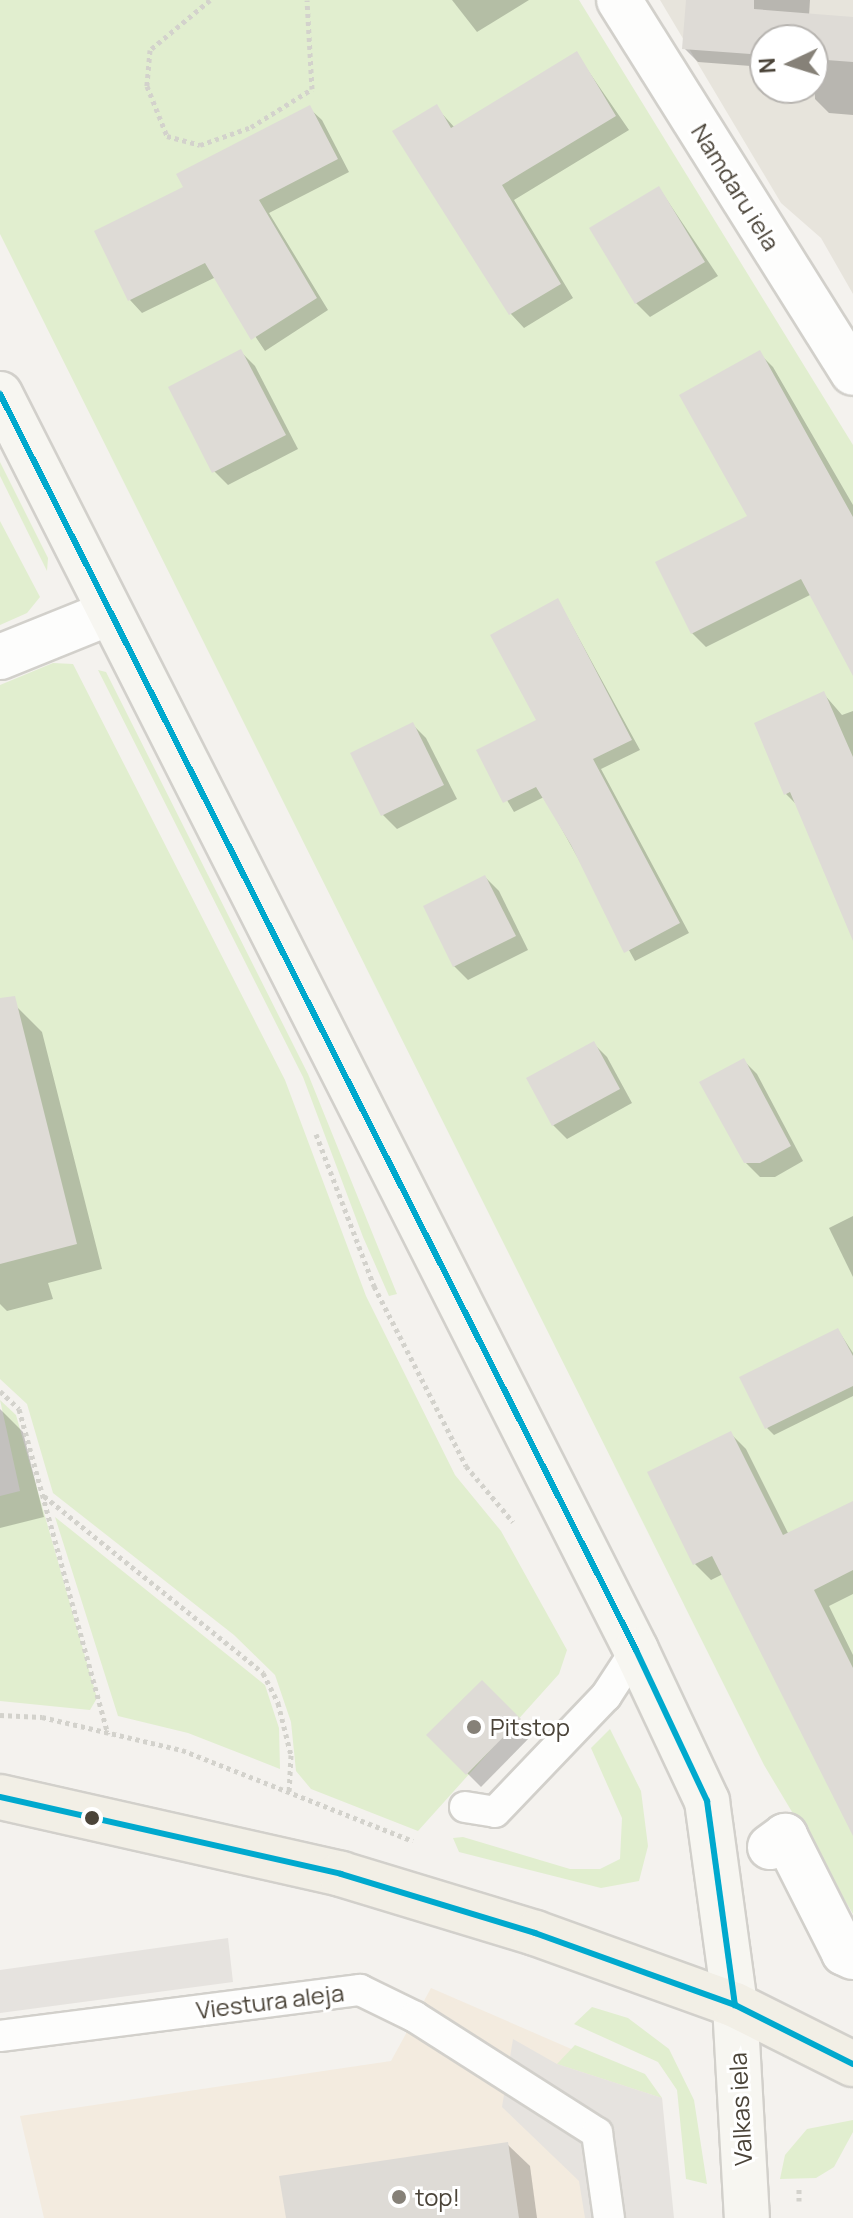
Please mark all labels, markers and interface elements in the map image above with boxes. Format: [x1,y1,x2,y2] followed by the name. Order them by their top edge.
[749,24,829,104] north arrow
[752,57,783,74] text: N
[686,118,786,256] street label: Namdaru iela
[490,1713,570,1741] place label: Pitstop
[465,1718,483,1736] marker: Pitstop
[84,1810,100,1826] unlabelled marker
[194,1978,346,2024] street label: Viestura aleja
[723,2052,757,2166] street label: Valkas iela
[415,2183,460,2211] place label: top!
[390,2188,408,2206] marker: top!

